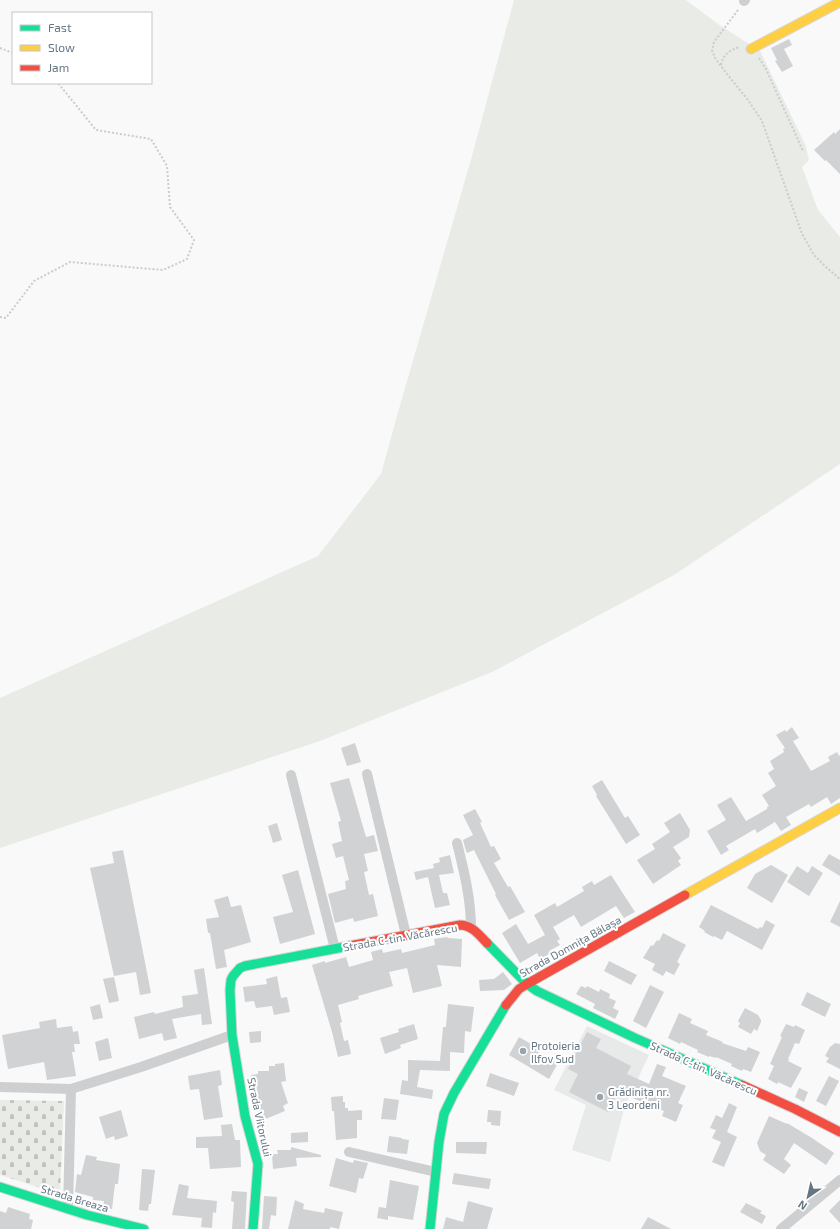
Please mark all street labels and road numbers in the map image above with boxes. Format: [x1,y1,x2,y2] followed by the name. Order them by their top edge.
[517,913,624,981] street label: Strada Domnița Bălașa
[342,921,458,953] street label: Strada C-tin. Văcărescu
[648,1039,760,1097] street label: Strada C-tin. Văcărescu
[245,1076,275,1158] street label: Strada Viitorului
[40,1182,110,1214] street label: Strada Breaza

